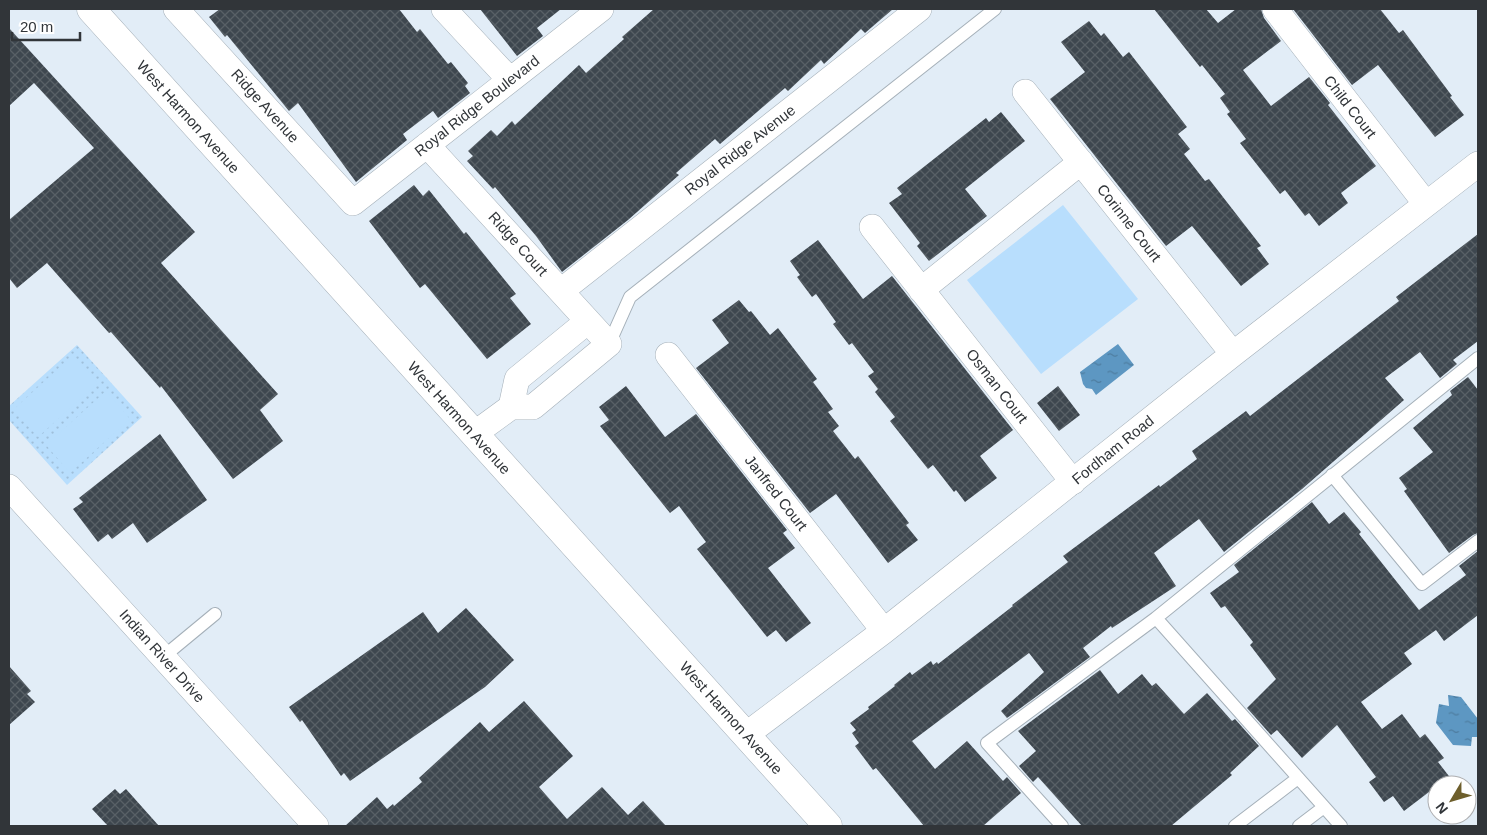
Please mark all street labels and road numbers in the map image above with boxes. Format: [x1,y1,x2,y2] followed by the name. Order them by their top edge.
[411,52,542,160] street label: Royal Ridge Boulevard
[133,57,243,176] street label: West Harmon Avenue
[228,65,303,146] street label: Ridge Avenue
[1321,72,1381,142] street label: Child Court
[681,101,798,198] street label: Royal Ridge Avenue
[1094,181,1165,265] street label: Corinne Court
[485,208,552,280] street label: Ridge Court
[963,345,1032,427] street label: Osman Court
[404,358,514,477] street label: West Harmon Avenue
[1068,412,1157,488] street label: Fordham Road
[742,452,812,534] street label: Janfred Court
[116,606,209,706] street label: Indian River Drive
[676,658,786,777] street label: West Harmon Avenue

